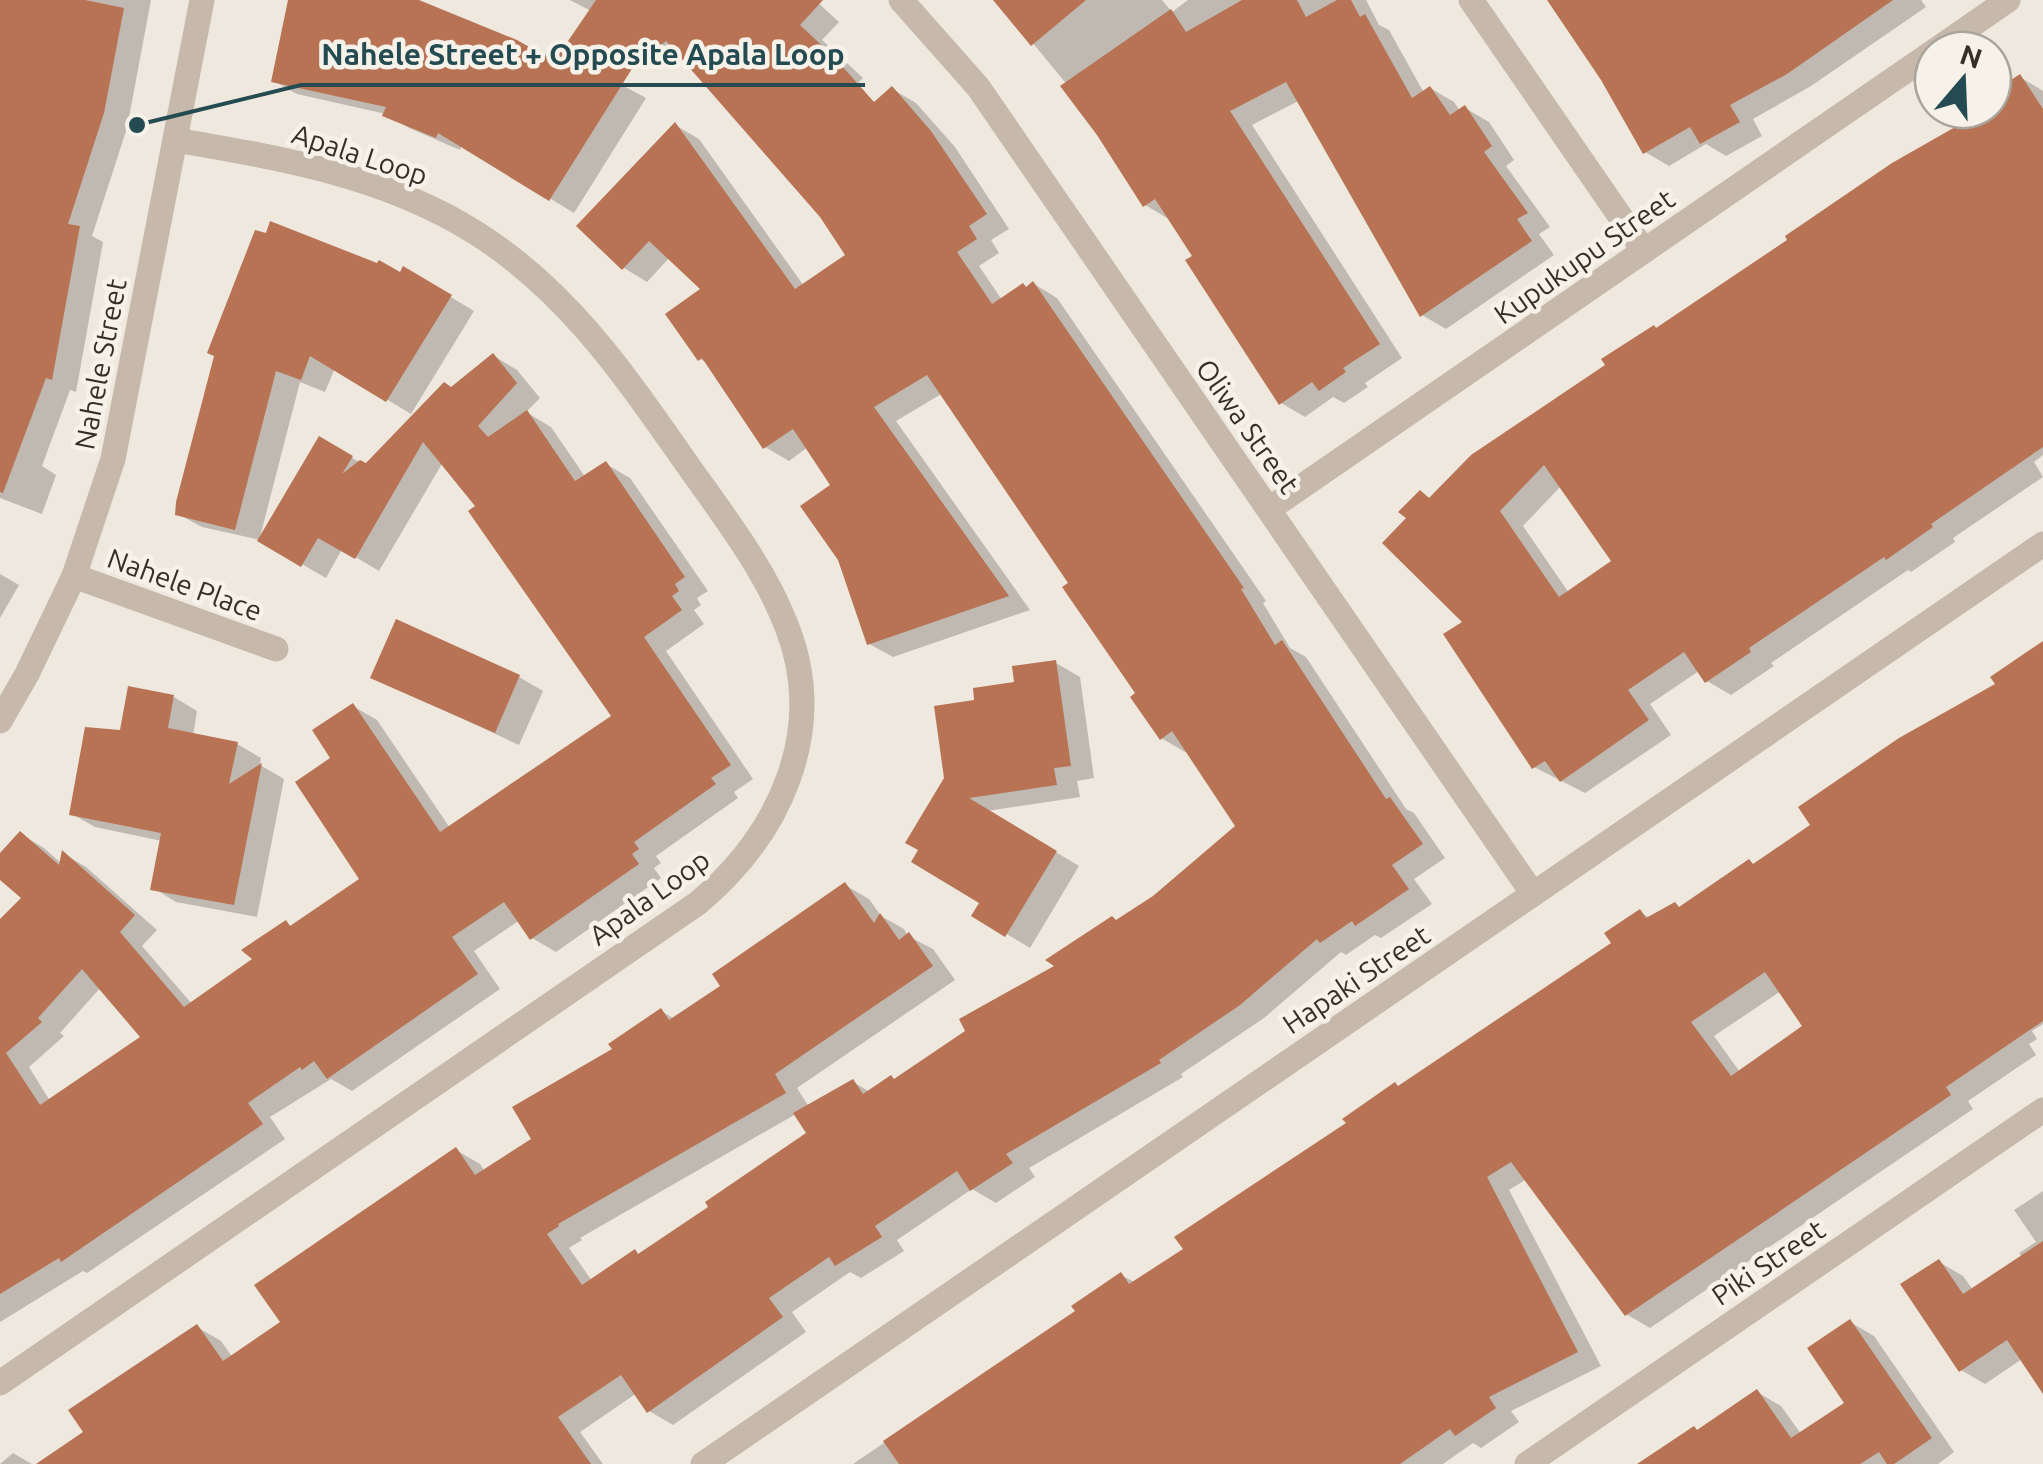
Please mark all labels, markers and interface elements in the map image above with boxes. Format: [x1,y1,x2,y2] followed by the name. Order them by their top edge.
[301,25,865,85] callout: Nahele Street + Opposite Apala Loop
[1913,30,2013,130] north arrow
[321,37,845,71] text: Nahele Street + Opposite Apala Loop
[1956,38,1986,74] text: N
[288,118,432,190] street label: Apala Loop
[1488,182,1680,330] street label: Kupukupu Street
[68,276,132,452] street label: Nahele Street
[1190,353,1306,499] street label: Oliwa Street
[104,542,266,626] street label: Nahele Place
[583,843,715,951] street label: Apala Loop
[1277,919,1435,1039] street label: Hapaki Street
[1706,1213,1830,1311] street label: Piki Street

